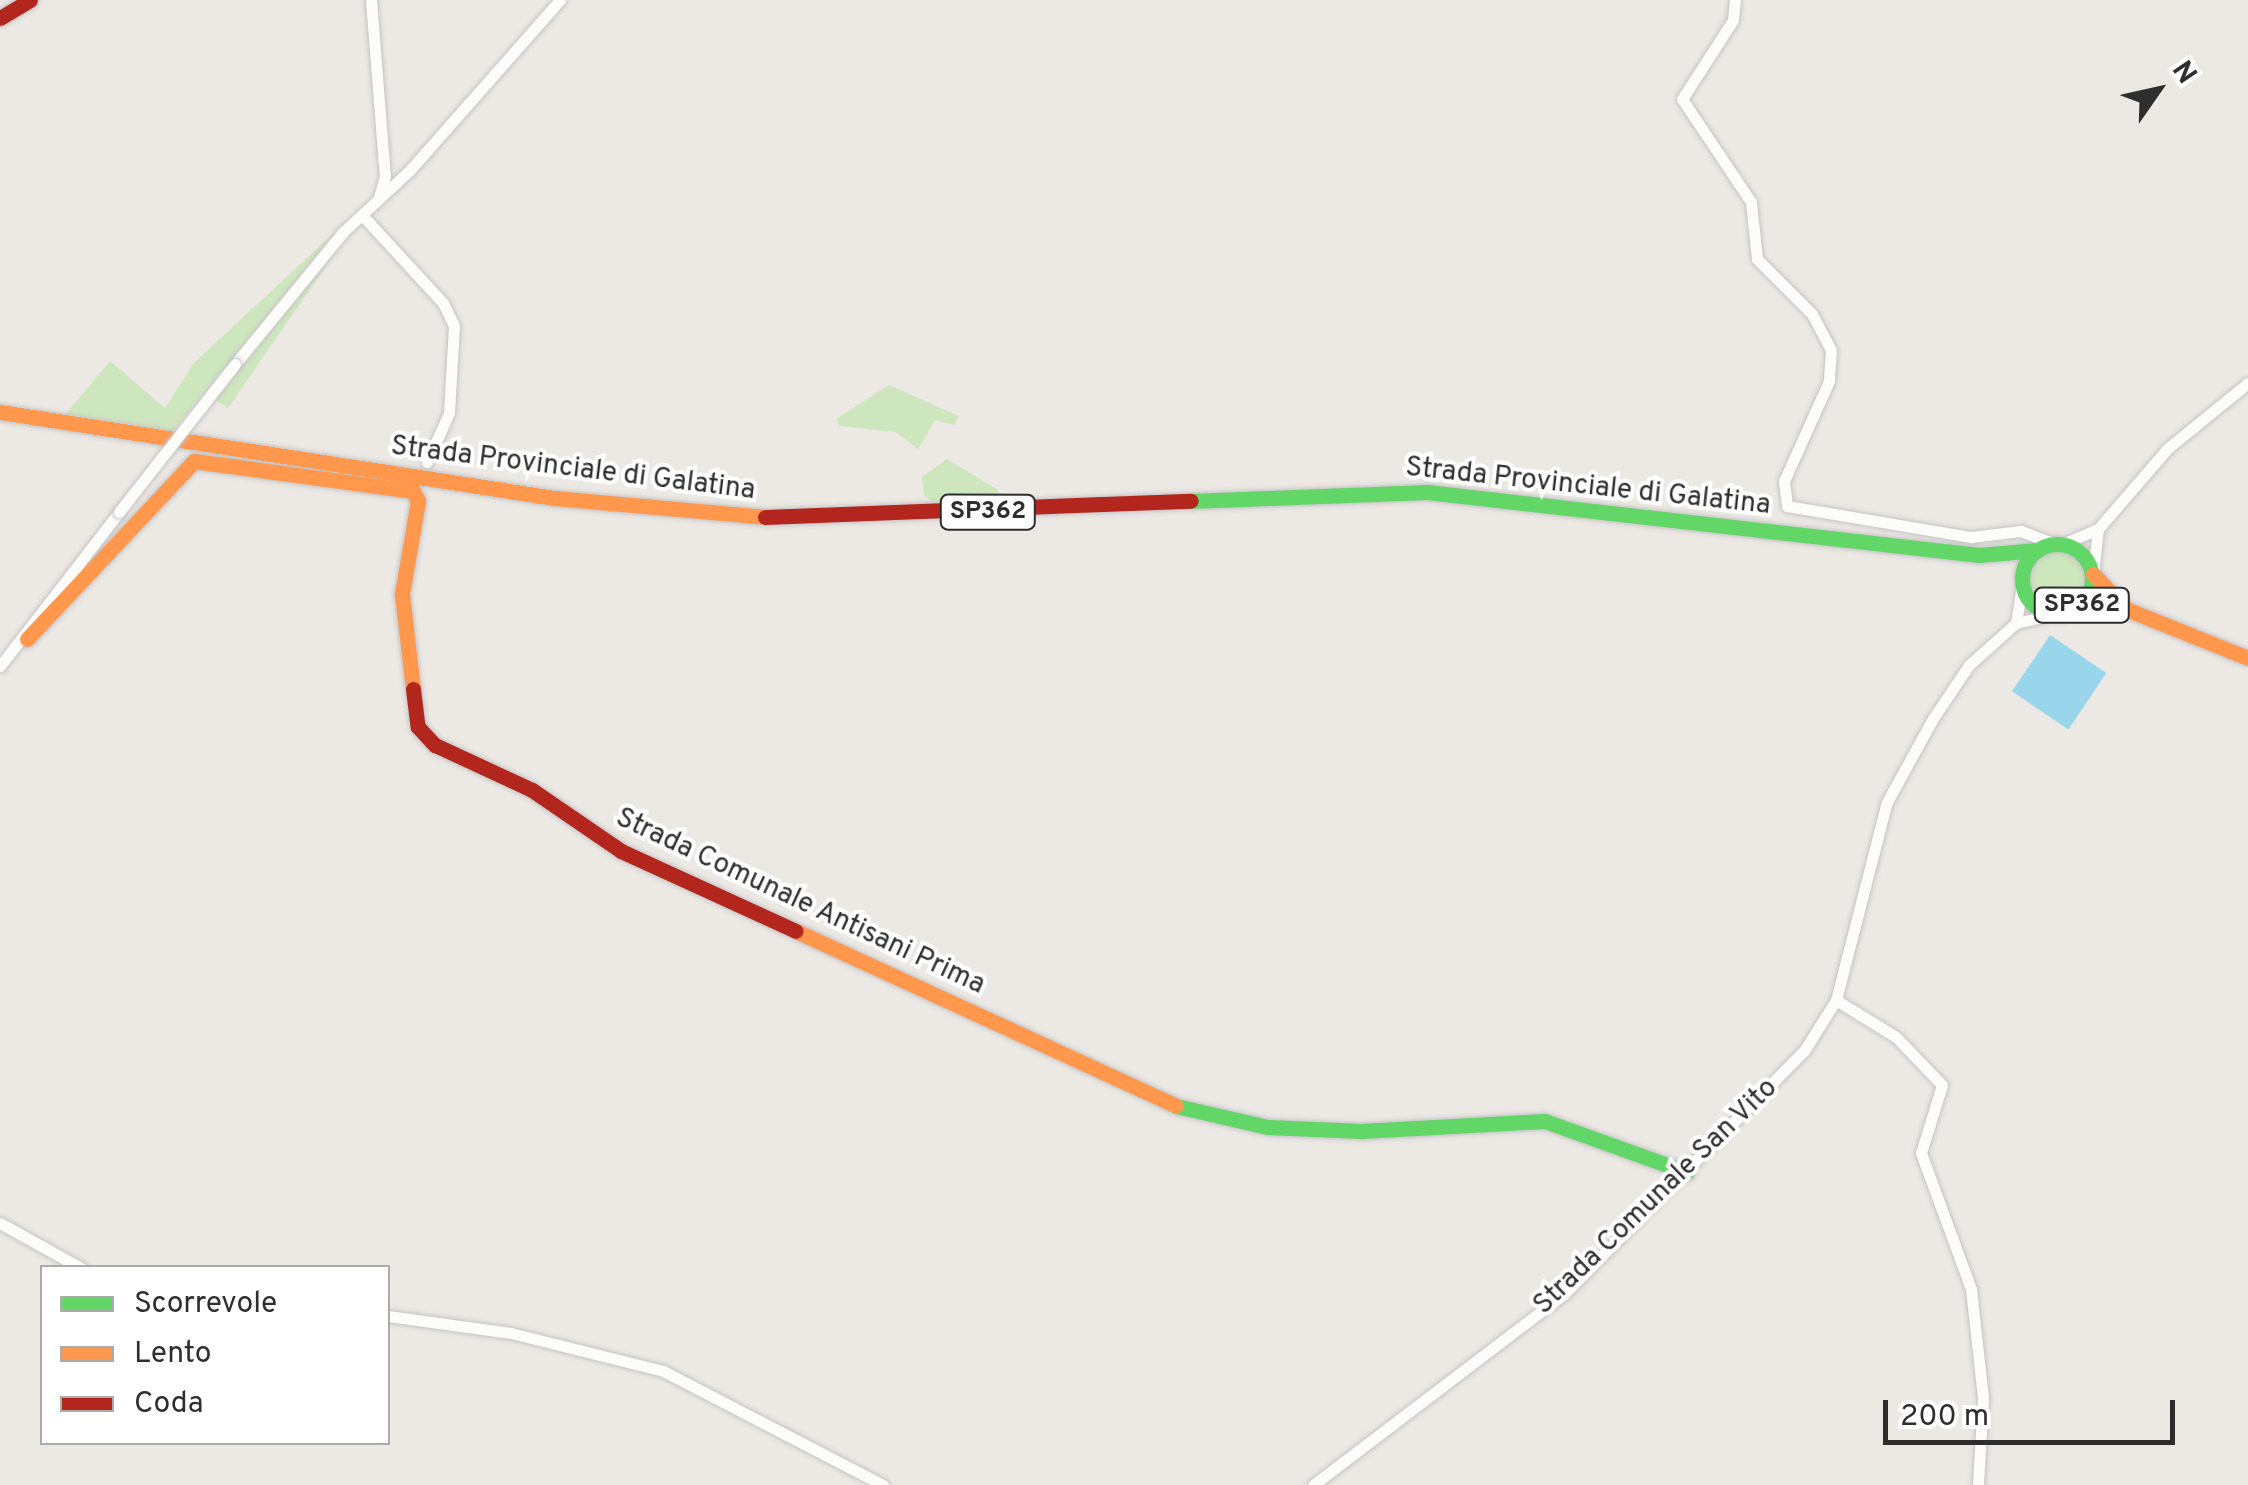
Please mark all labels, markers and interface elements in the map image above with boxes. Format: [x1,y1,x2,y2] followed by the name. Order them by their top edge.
[2108,40,2208,140] north arrow
[2162,55,2203,92] text: N
[389,430,757,508] street label: Strada Provinciale di Galatina
[1404,451,1772,523] street label: Strada Provinciale di Galatina
[938,492,1038,532] road number: SP362
[2032,585,2132,625] road number: SP362
[610,801,990,1003] street label: Strada Comunale Antisani Prima
[1527,1071,1785,1323] street label: Strada Comunale San Vito
[40,1265,390,1445] legend
[134,1286,277,1323] text: Scorrevole
[134,1336,211,1373] text: Lento
[1888,1380,2180,1442] scale bar
[134,1386,203,1423] text: Coda
[1900,1399,1989,1436] text: 200 m

